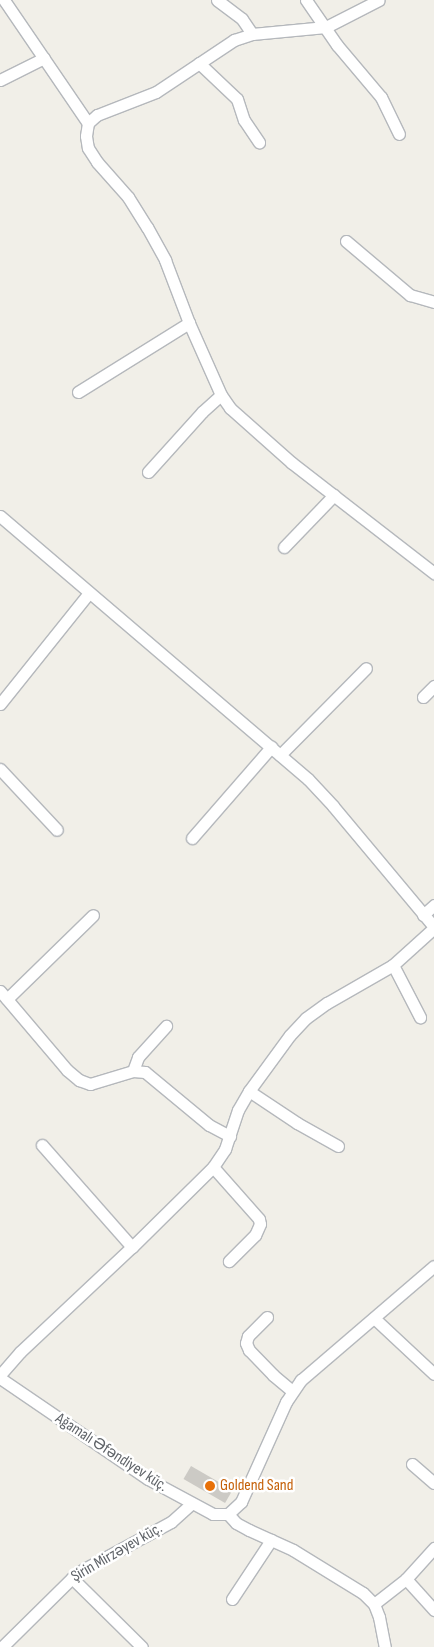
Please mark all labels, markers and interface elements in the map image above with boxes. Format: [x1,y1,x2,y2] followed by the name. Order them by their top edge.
[51,1410,171,1496] street label: Ağamalı Əfəndiyev küç.
[220,1476,293,1496] place label: Goldend Sand
[204,1480,216,1492] marker: Goldend Sand
[68,1519,166,1587] street label: Şirin Mirzəyev küç.

